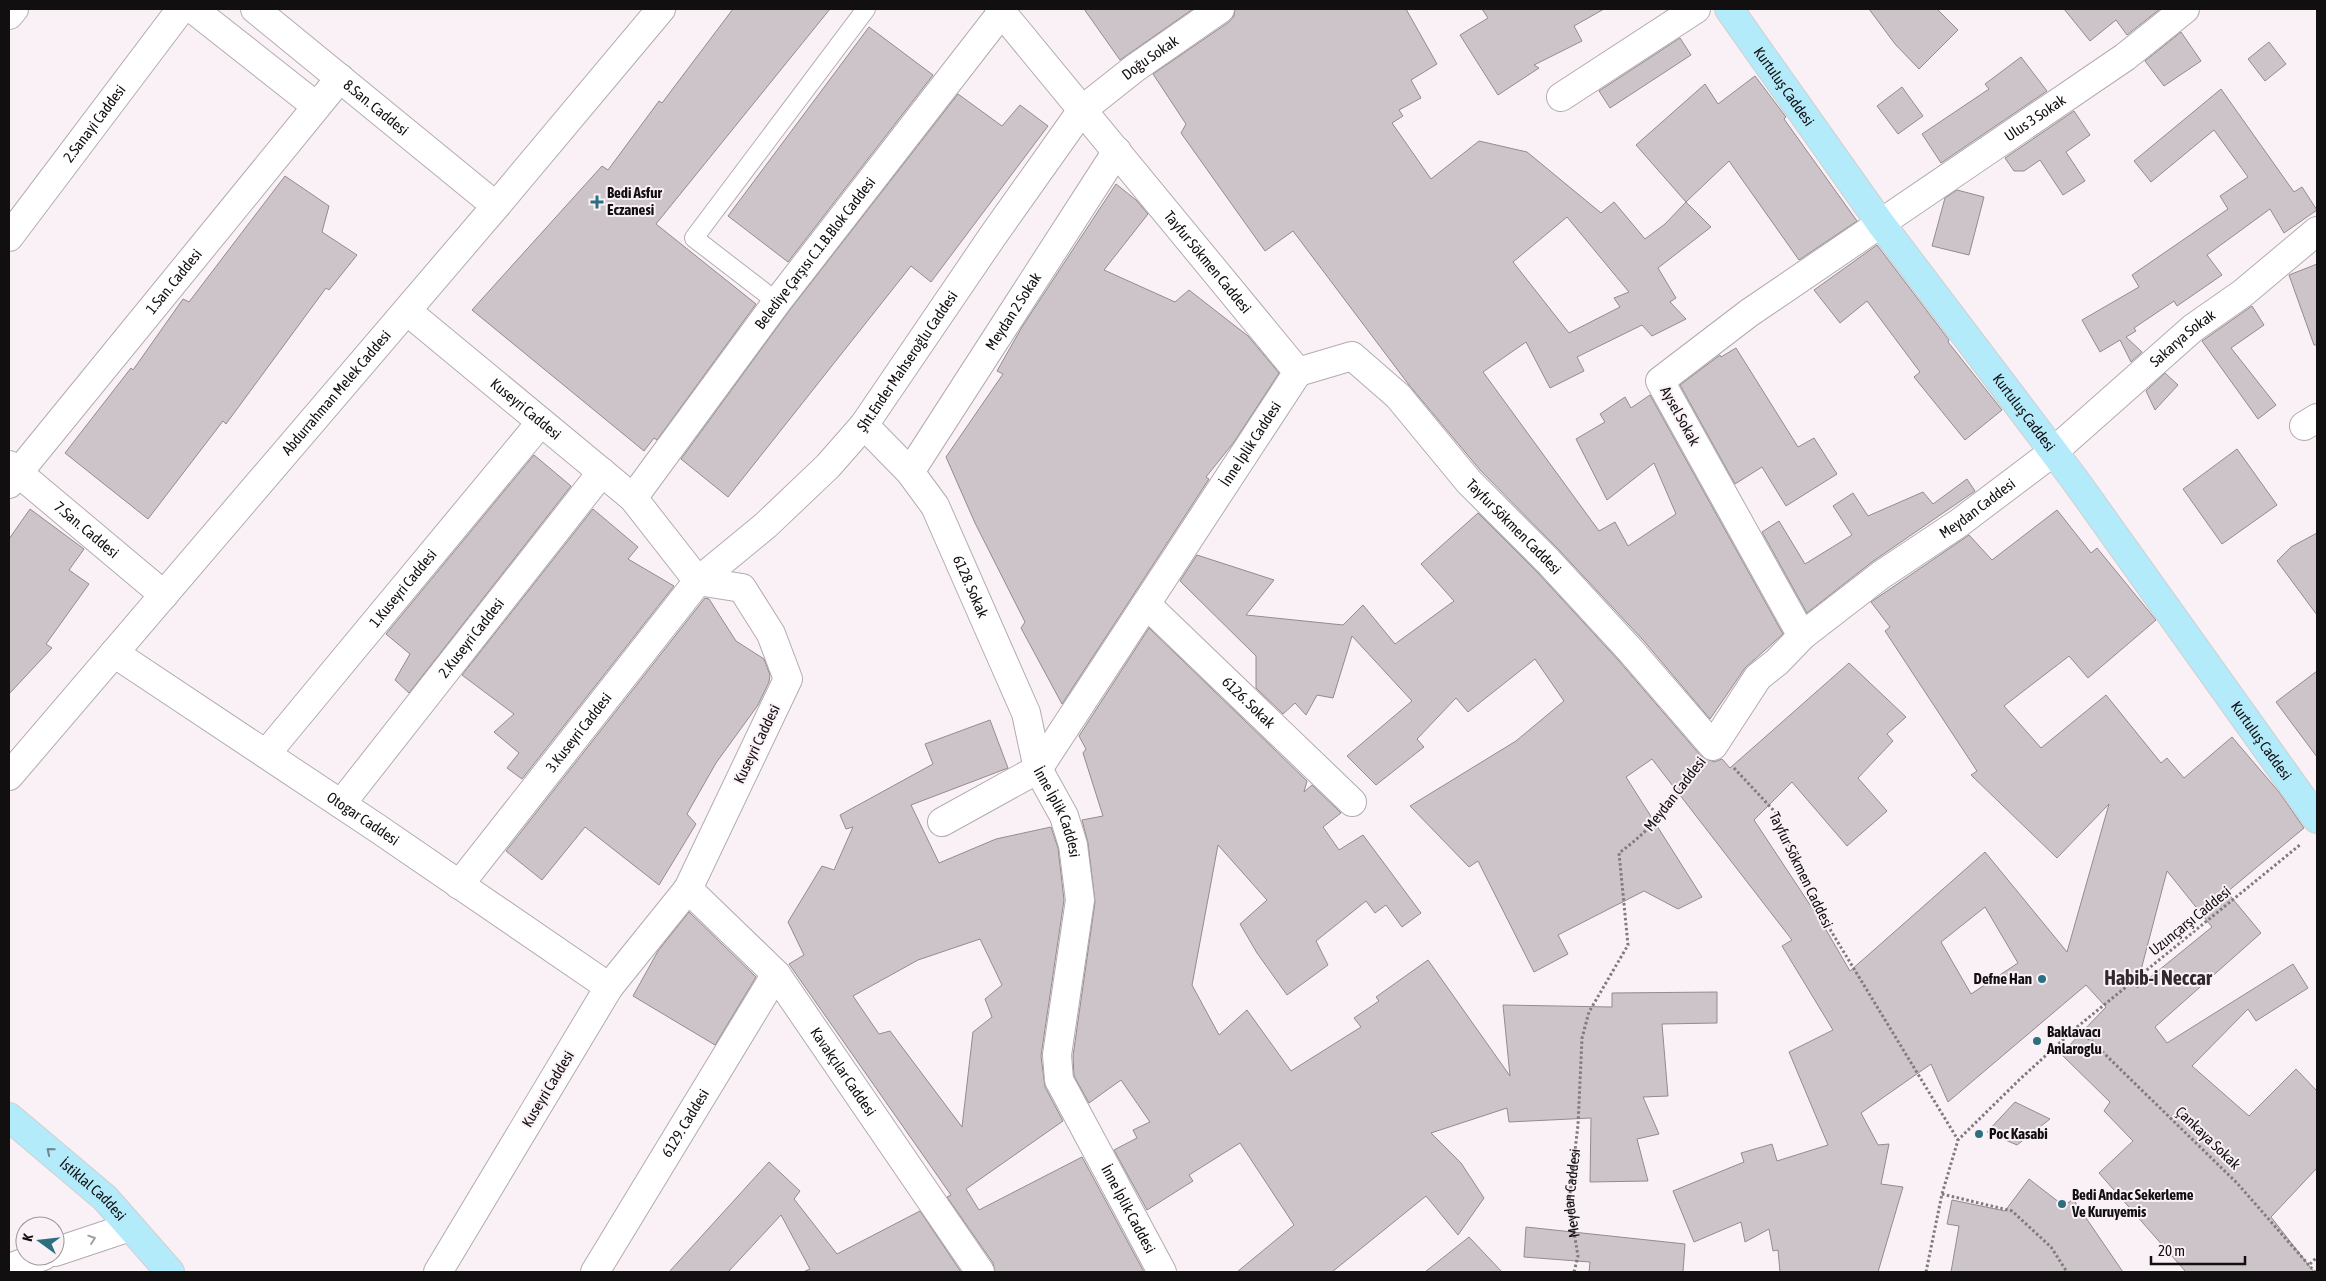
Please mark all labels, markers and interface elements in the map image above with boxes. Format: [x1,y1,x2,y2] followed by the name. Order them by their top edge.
[1118,31,1182,83] street label: Doğu Sokak
[1751,44,1818,129] street label: Kurtuluş Caddesi
[340,76,412,139] street label: 8.San. Caddesi
[59,81,129,165] street label: 2.Sanayi Caddesi
[2001,91,2069,145] street label: Ulus 3 Sokak
[751,174,879,332] street label: Belediye Çarşısı C.1.B.Blok Caddesi
[607,184,662,218] place label: Bedi Asfur Eczanesi
[591,196,603,208] marker: Bedi Asfur Eczanesi
[1161,207,1255,316] street label: Tayfur Sökmen Caddesi
[142,246,205,317] street label: 1.San. Caddesi
[982,269,1045,353] street label: Meydan 2 Sokak
[853,288,961,435] street label: Şht.Ender Mahseroğlu Caddesi
[2146,306,2219,370] street label: Sakarya Sokak
[278,327,394,458] street label: Abdurrahman Melek Caddesi
[1990,370,2059,454] street label: Kurtuluş Caddesi
[487,375,565,443] street label: Kuseyri Caddesi
[1657,383,1704,449] street label: Aysel Sokak
[1216,398,1284,489] street label: İnne İplik Caddesi
[1463,475,1565,577] street label: Tayfur Sökmen Caddesi
[1936,475,2018,542] street label: Meydan Caddesi
[51,498,122,561] street label: 7.San. Caddesi
[366,546,440,630] street label: 1.Kuseyri Caddesi
[950,553,992,621] street label: 6128. Sokak
[435,595,507,681] street label: 2.Kuseyri Caddesi
[1219,673,1279,732] street label: 6126. Sokak
[542,689,615,775] street label: 3.Kuseyri Caddesi
[2228,698,2295,783] street label: Kurtuluş Caddesi
[730,701,783,786] street label: Kuseyri Caddesi
[1640,753,1709,834] street label: Meydan Caddesi
[1030,764,1084,858] street label: İnne İplik Caddesi
[324,788,402,849] street label: Otogar Caddesi
[1766,809,1837,931] street label: Tayfur Sökmen Caddesi
[2145,883,2234,959] street label: Uzunçarşı Caddesi
[2104,966,2213,989] district label: Habib-i Neccar
[1974,970,2032,987] place label: Defne Han
[2036,973,2048,985] marker: Defne Han
[2046,1023,2102,1057] place label: Baklavacı Anlaroglu
[807,1024,880,1119] street label: Kavakçılar Caddesi
[2031,1035,2043,1047] marker: Baklavacı Anlaroglu
[518,1047,577,1130] street label: Kuseyri Caddesi
[658,1086,712,1160] street label: 6129. Caddesi
[2173,1103,2244,1173] street label: Çankaya Sokak
[1989,1125,2048,1142] place label: Poc Kasabi
[1973,1128,1985,1140] marker: Poc Kasabi
[46,1148,55,1157] one-way arrow
[1560,1148,1583,1239] street label: Meydan Caddesi
[57,1155,130,1224] street label: İstiklal Caddesi
[1098,1162,1159,1256] street label: İnne İplik Caddesi
[2071,1186,2194,1220] place label: Bedi Andac Sekerleme Ve Kuruyemis
[2056,1198,2068,1210] marker: Bedi Andac Sekerleme Ve Kuruyemis
[15,1216,65,1266] north arrow
[19,1232,36,1243] text: K
[2151,1234,2245,1266] scale bar
[88,1235,96,1245] one-way arrow
[2158,1242,2185,1259] text: 20 m

